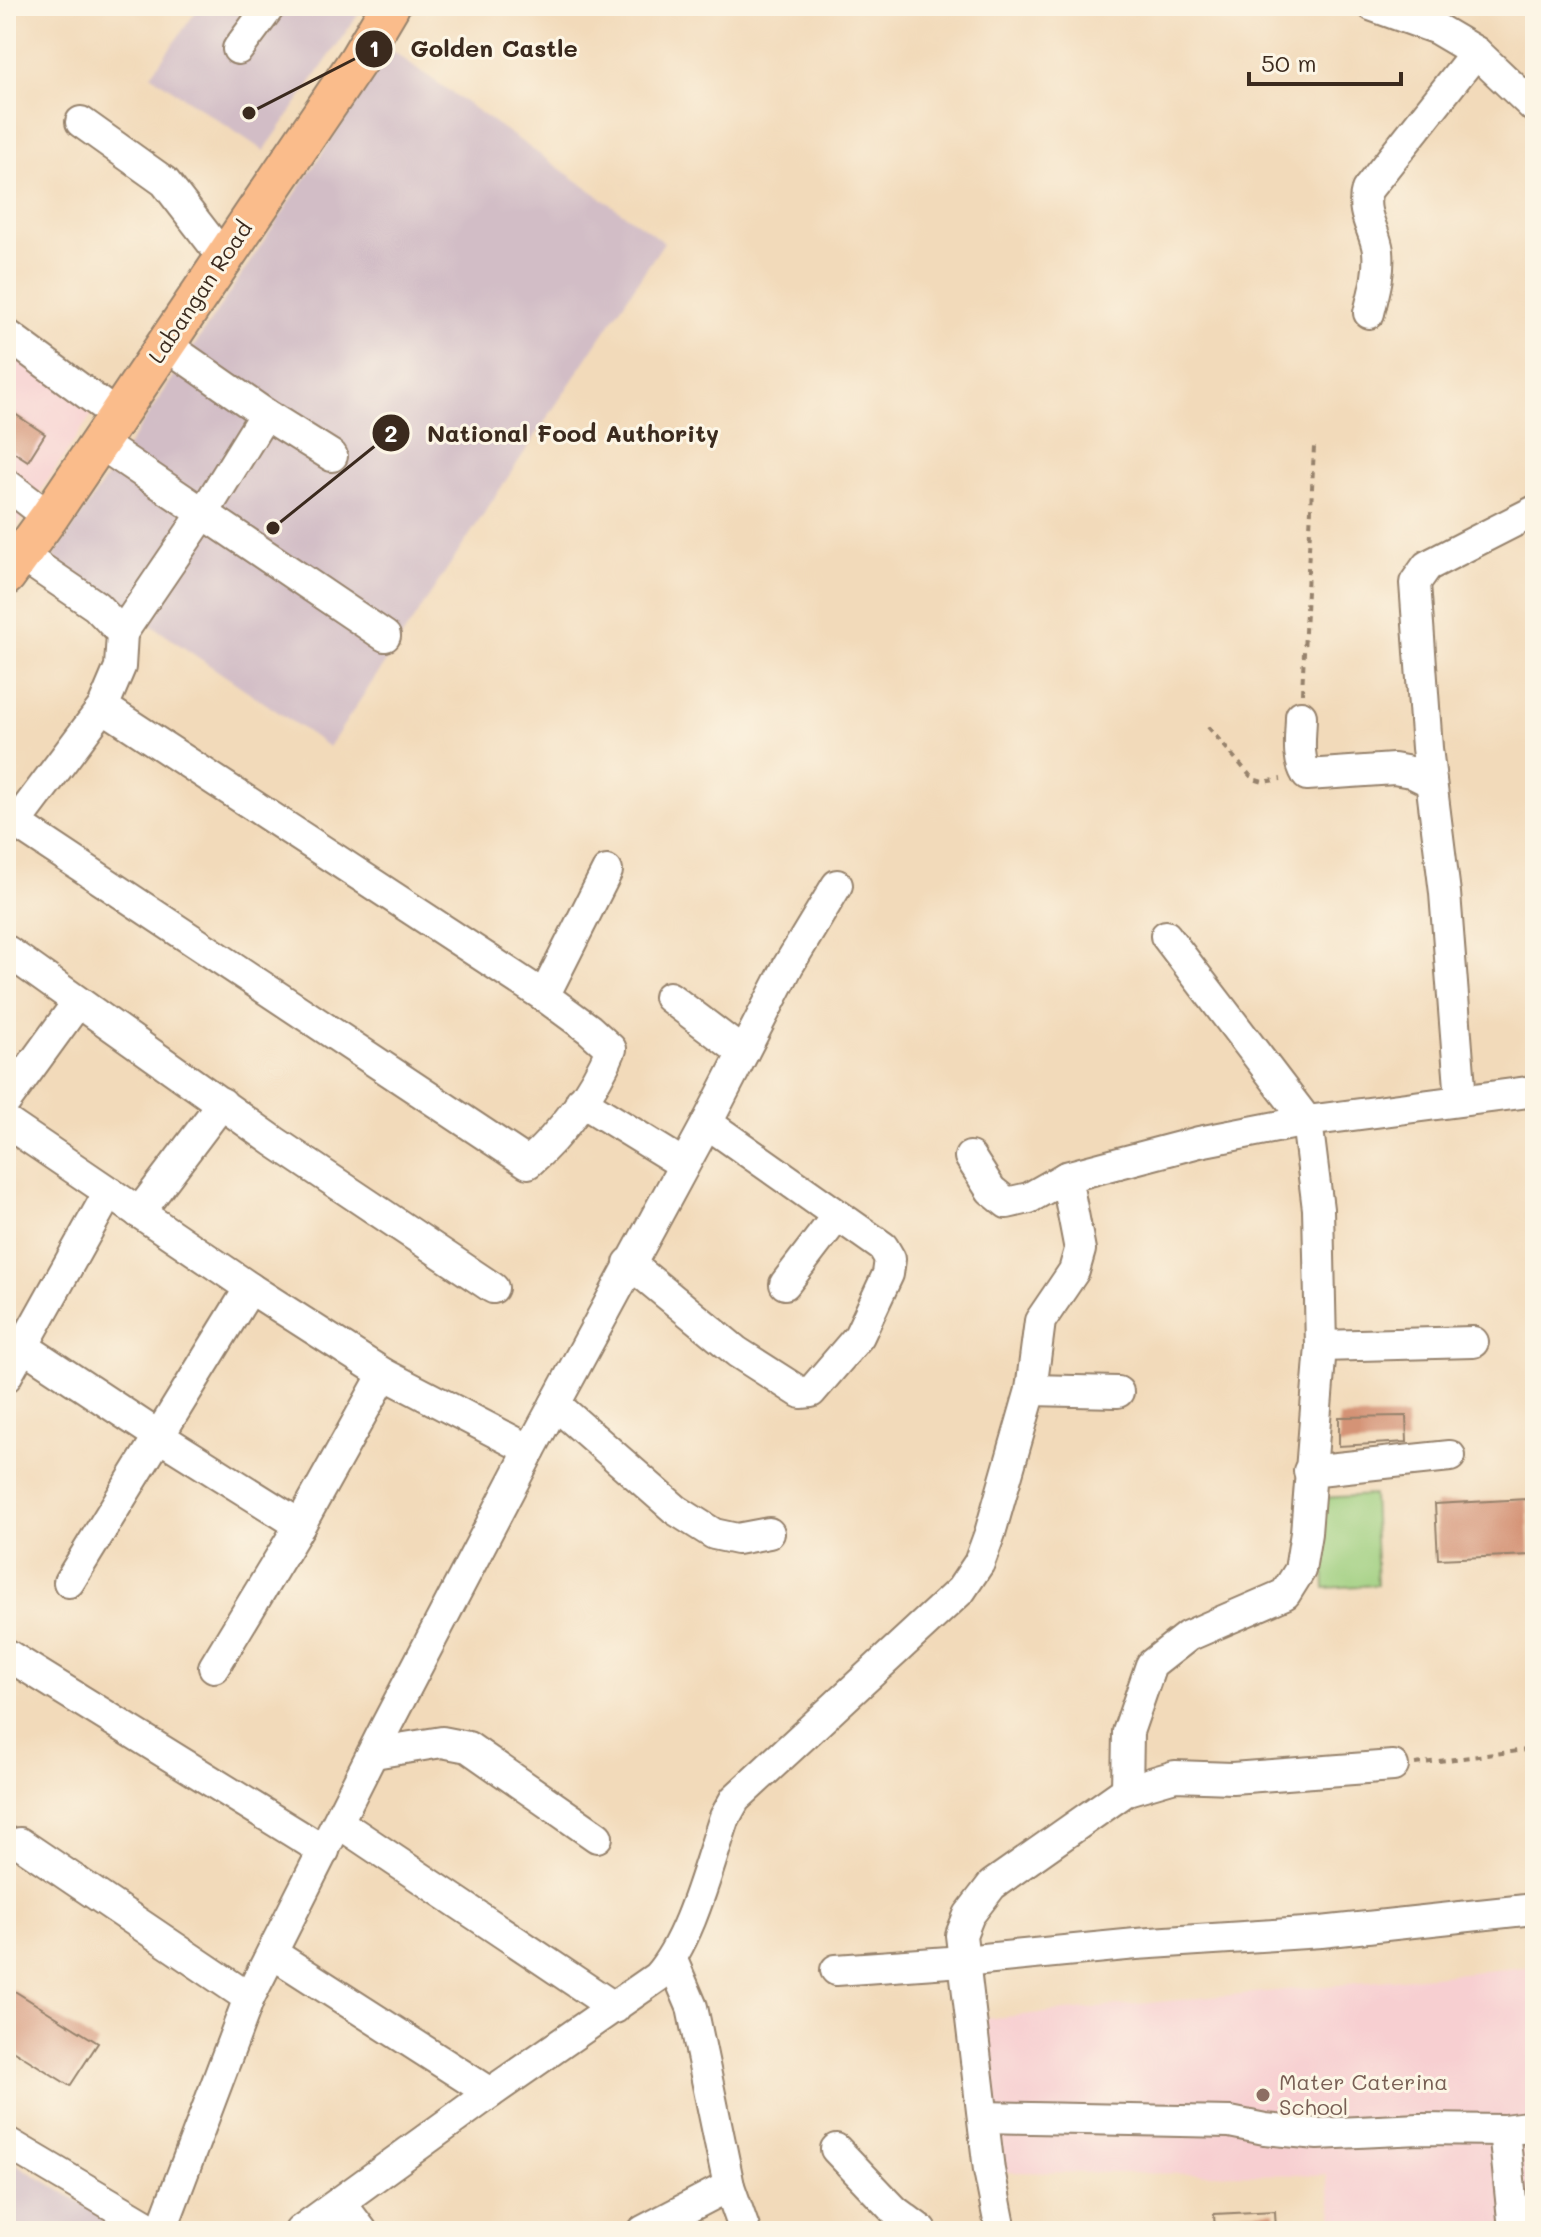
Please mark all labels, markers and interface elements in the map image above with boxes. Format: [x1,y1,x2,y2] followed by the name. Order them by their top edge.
[354,25,594,73] callout: Golden Castle
[369,32,379,63] text: 1
[410,32,578,63] text: Golden Castle
[1249,36,1401,86] scale bar
[1261,47,1317,78] text: 50 m
[141,215,258,369] street label: Labangan Road
[371,409,735,457] callout: National Food Authority
[384,417,398,448] text: 2
[427,417,719,448] text: National Food Authority
[1279,2067,1448,2121] place label: Mater Caterina School
[1254,2086,1272,2104] marker: Mater Caterina School

